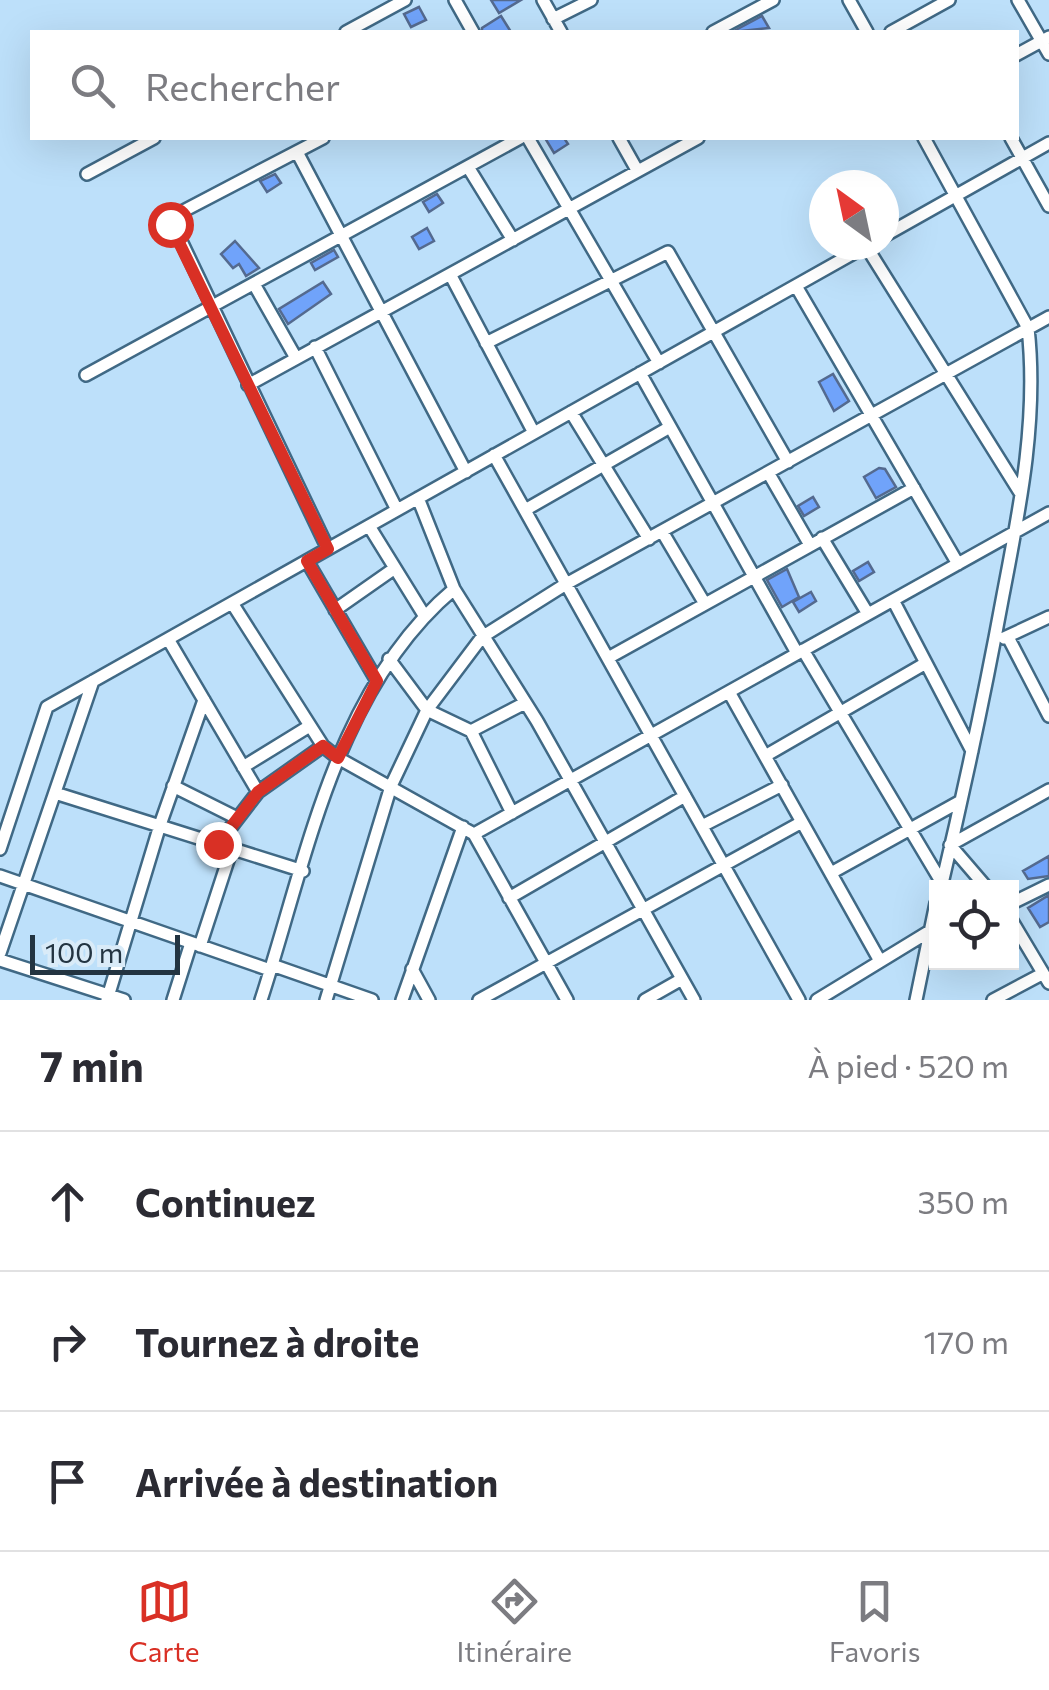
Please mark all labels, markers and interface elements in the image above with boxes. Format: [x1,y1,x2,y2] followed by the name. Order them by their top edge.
[30,30,1019,140] search box
[65,58,120,113] icon: search
[145,62,340,109] text: Rechercher
[809,170,899,260] north arrow
[148,202,194,248] route start
[196,822,242,868] route end
[929,880,1019,970] map controls
[929,880,1019,970] button: locate
[30,930,180,974] scale bar
[45,935,123,969] text: 100 m
[40,1039,144,1091] text: 7 min
[808,1045,1009,1085] text: À pied · 520 m
[40,1174,95,1229] icon: ahead
[135,1178,316,1225] text: Continuez
[917,1181,1009,1221] text: 350 m
[40,1314,95,1369] icon: right
[135,1318,419,1365] text: Tournez à droite
[924,1321,1009,1361] text: 170 m
[40,1454,95,1509] icon: arrive
[135,1458,498,1505] text: Arrivée à destination
[128,1574,200,1668] tab: Carte
[456,1574,572,1668] tab: Itinéraire
[829,1574,921,1668] tab: Favoris

